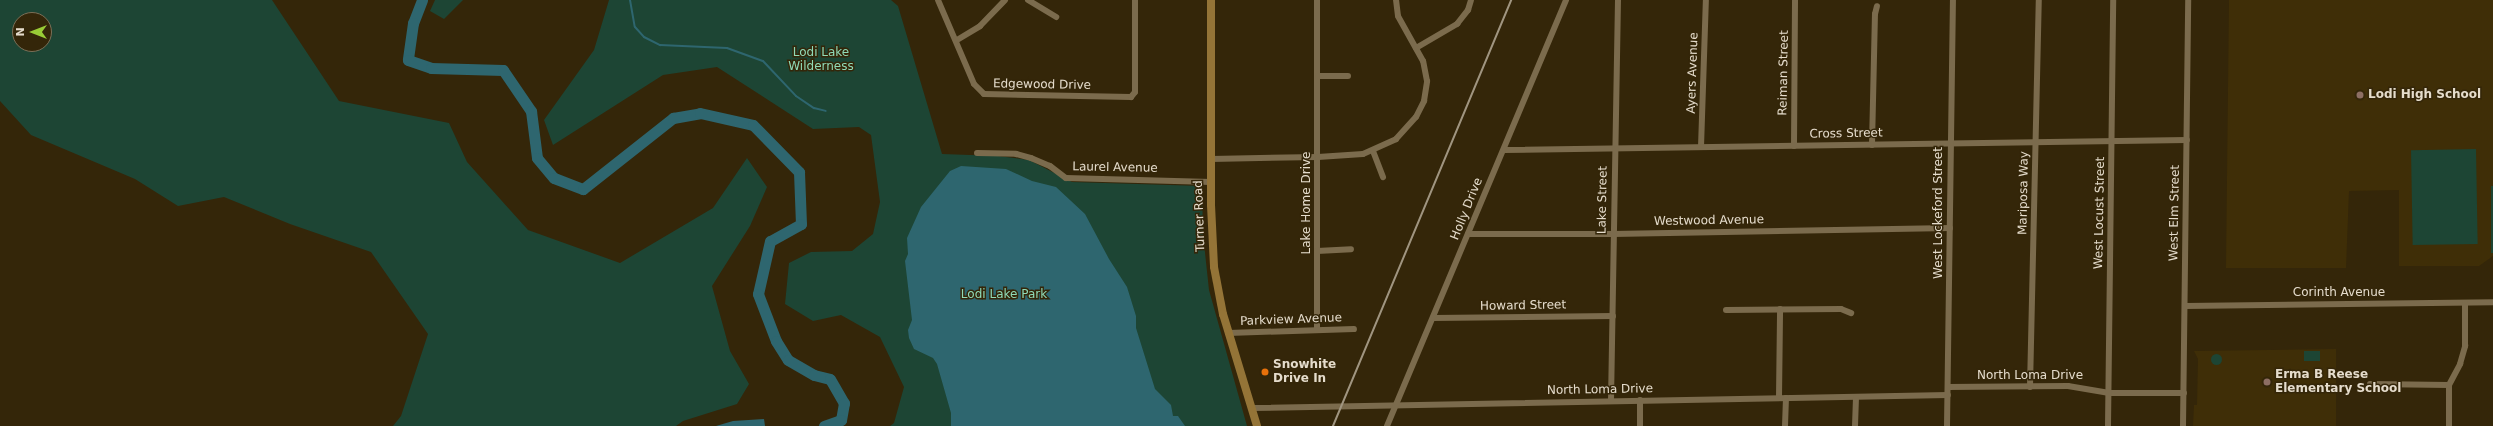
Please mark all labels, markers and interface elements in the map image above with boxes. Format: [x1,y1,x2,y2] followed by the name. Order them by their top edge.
[12,12,52,52] north arrow
[14,27,27,37] text: N
[1776,30,1792,116] street label: Reiman Street
[1684,32,1702,114] street label: Ayers Avenue
[788,46,854,74] park label: Lodi Lake Wilderness
[993,77,1091,93] street label: Edgewood Drive
[2368,88,2481,102] place label: Lodi High School
[2355,90,2365,100] marker: Lodi High School
[1809,126,1883,142] street label: Cross Street
[1932,147,1946,279] street label: West Lockeford Street
[1300,151,1314,255] street label: Lake Home Drive
[2016,151,2032,235] street label: Mariposa Way
[2092,157,2108,269] street label: West Locust Street
[1072,160,1158,176] street label: Laurel Avenue
[2167,165,2183,261] street label: West Elm Street
[1595,166,1611,234] street label: Lake Street
[1448,176,1486,242] street label: Holly Drive
[1192,180,1208,252] street label: Turner Road
[1654,213,1764,229] street label: Westwood Avenue
[2293,286,2385,300] street label: Corinth Avenue
[961,288,1047,302] park label: Lodi Lake Park
[1480,298,1566,314] street label: Howard Street
[1240,311,1342,329] street label: Parkview Avenue
[1273,358,1336,386] place label: Snowhite Drive In
[1260,367,1270,377] marker: Snowhite Drive In
[2275,368,2401,396] place label: Erma B Reese Elementary School
[1977,369,2083,383] street label: North Loma Drive
[2262,377,2272,387] marker: Erma B Reese Elementary School
[1547,382,1653,398] street label: North Loma Drive

